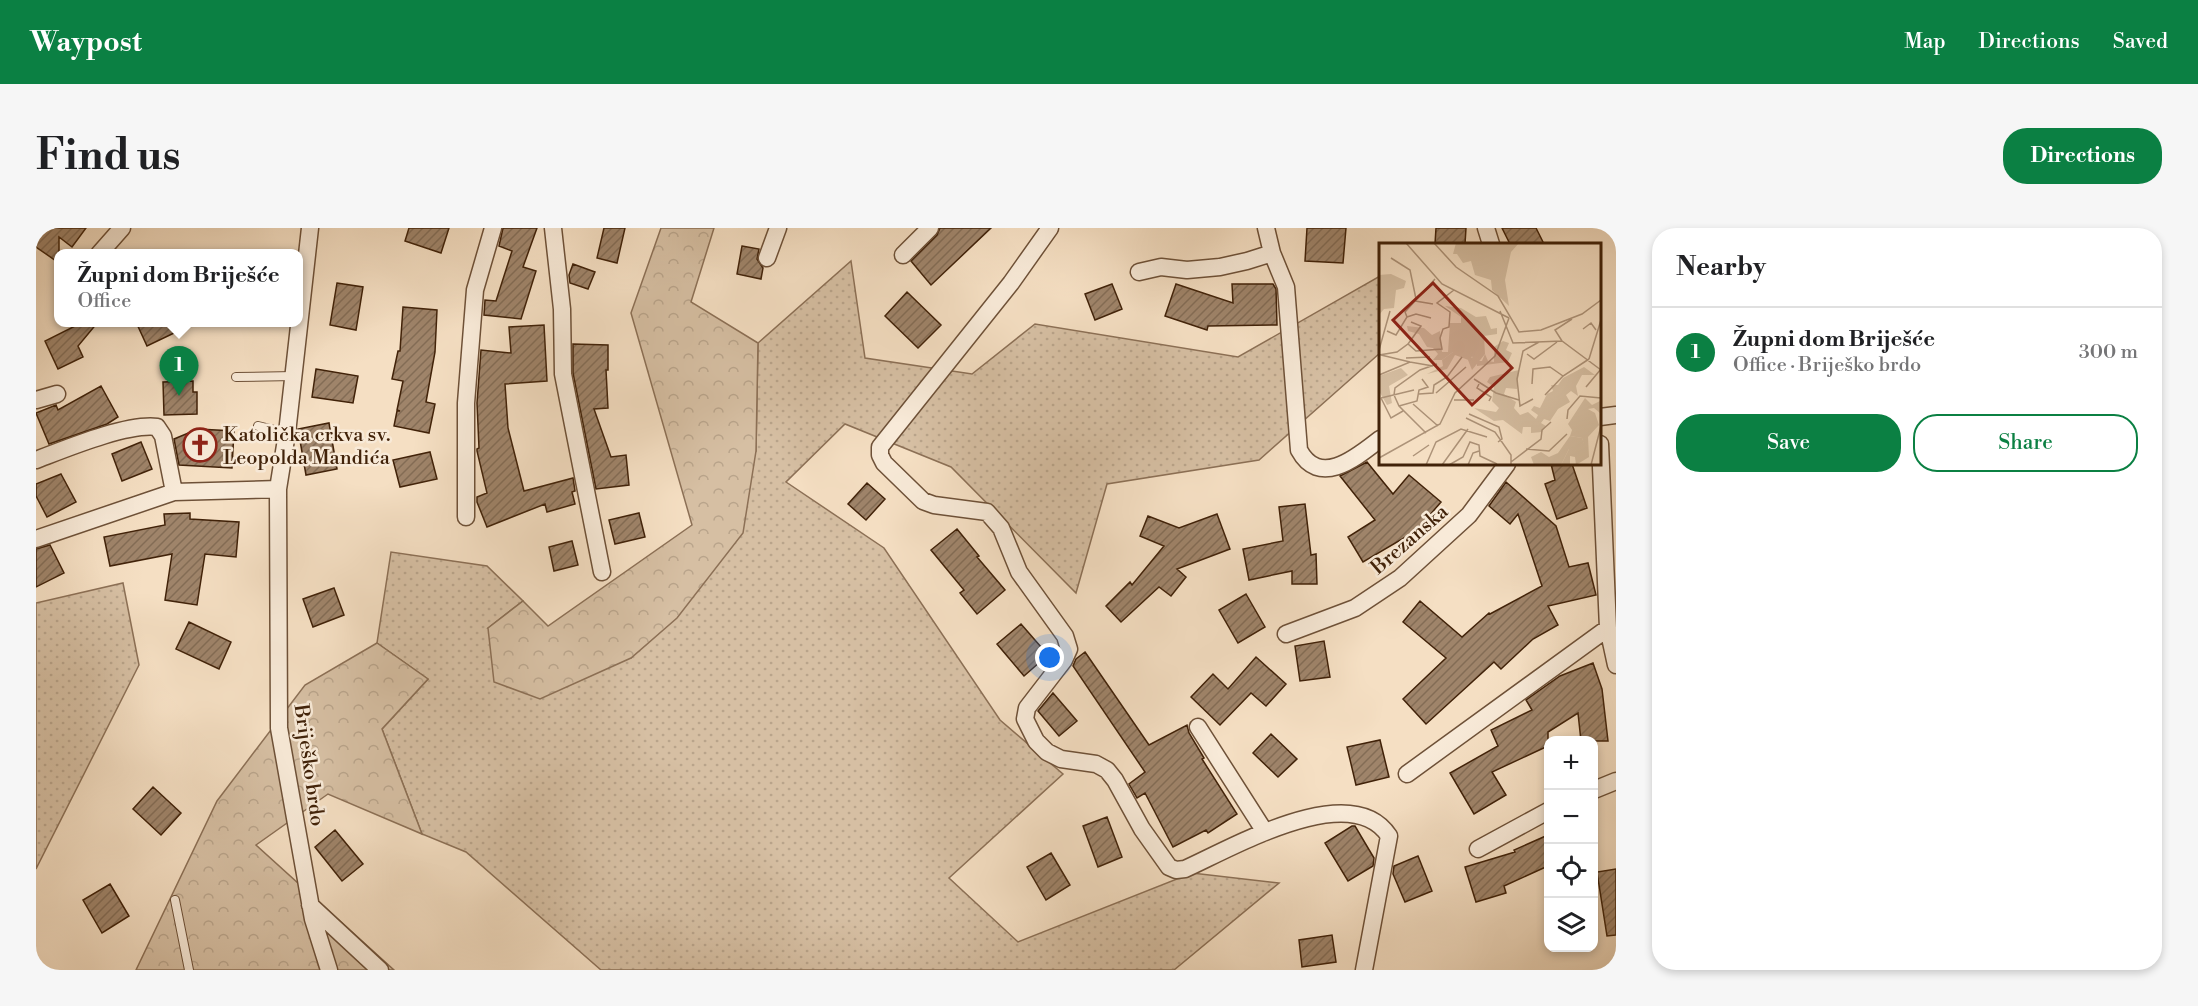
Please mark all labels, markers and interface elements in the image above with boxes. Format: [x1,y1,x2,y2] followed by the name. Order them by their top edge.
[30,25,142,60] text: Waypost
[1904,29,1946,55] text: Map
[1979,29,2080,55] text: Directions
[2113,29,2168,55] text: Saved
[2003,128,2162,184] button: Directions
[36,130,180,183] text: Find us
[1379,243,1601,465] inset map
[54,249,303,327] popup
[1676,251,1766,283] text: Nearby
[77,262,280,289] text: Župni dom Briješće
[77,289,131,314] text: Office
[1733,326,1935,353] text: Župni dom Briješće
[1691,340,1700,365] text: 1
[2079,340,2138,365] text: 300 m
[160,346,198,396] pin: 1
[1733,353,1921,378] text: Office · Briješko brdo
[1676,414,1901,472] button: Save
[1913,414,2138,472] button: Share
[223,423,391,471] place label: Katolička crkva sv. Leopolda Mandića
[182,427,218,463] church icon: Katolička crkva sv. Leopolda Mandića
[1365,499,1454,581] street label: Brezanska
[1035,643,1064,672] your location
[287,702,329,828] street label: Briješko brdo
[1544,736,1598,952] map controls
[1544,736,1598,790] button: +
[1544,790,1598,844] button: −
[1544,844,1598,898] button: locate
[1544,898,1598,952] button: layers

